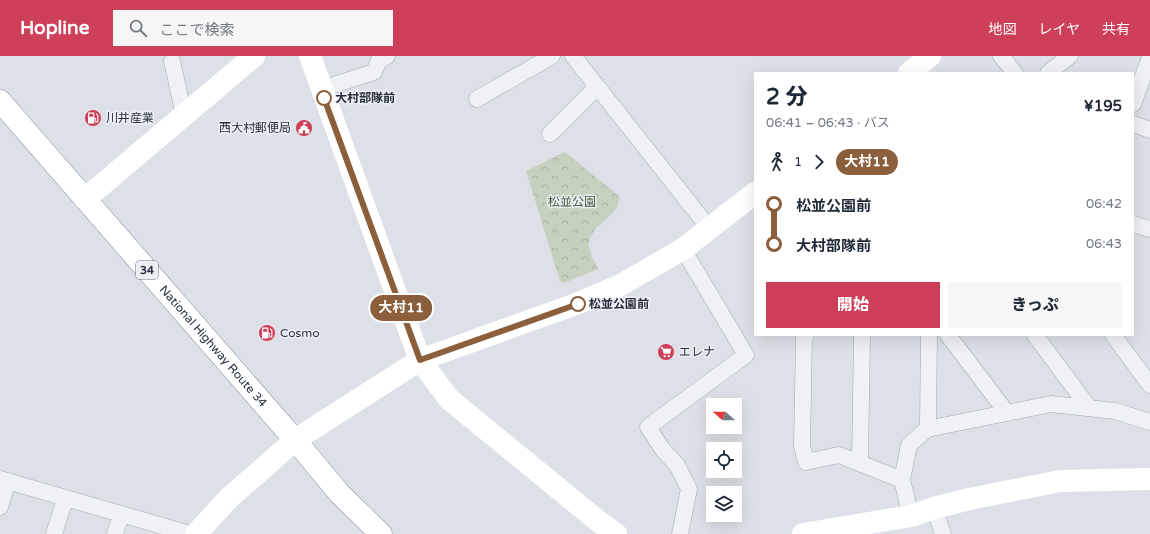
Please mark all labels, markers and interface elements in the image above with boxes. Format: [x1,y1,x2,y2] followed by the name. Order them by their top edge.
[113,10,393,46] search box
[20,17,89,39] text: Hopline
[127,17,149,39] icon: search
[159,21,234,39] text: ここで検索
[988,21,1016,38] text: 地図
[1038,21,1080,38] text: レイヤ
[1102,21,1130,38] text: 共有
[766,84,808,110] text: 2 分
[316,90,332,106] marker: 大村部隊前
[335,91,395,105] place label: 大村部隊前
[1084,97,1122,115] text: ¥195
[83,108,103,128] fuel station icon: 川井産業
[106,111,154,125] place label: 川井産業
[766,115,890,131] text: 06:41 – 06:43 · バス
[294,118,314,138] public building icon: 西大村郵便局
[219,121,291,135] place label: 西大村郵便局
[766,151,788,173] icon: walk
[808,151,830,173] icon: forward
[844,153,890,170] text: 大村11
[794,154,802,170] text: 1
[548,195,596,209] park label: 松並公園
[1086,196,1122,212] text: 06:42
[796,197,871,215] text: 松並公園前
[1086,236,1122,252] text: 06:43
[796,237,871,255] text: 大村部隊前
[136,261,158,279] road number: 34
[766,282,940,328] button: 開始
[948,282,1122,328] button: きっぷ
[157,283,270,410] street label: National Highway Route 34
[373,295,429,321] line badge: 大村11
[570,296,586,312] marker: 松並公園前
[589,297,649,311] place label: 松並公園前
[378,299,424,316] text: 大村11
[257,323,277,343] fuel station icon: Cosmo
[280,326,320,340] place label: Cosmo
[656,342,676,362] supermarket icon: エレナ
[679,345,715,359] place label: エレナ
[706,398,742,434] north arrow
[706,398,742,522] map controls
[706,442,742,478] button: locate
[706,486,742,522] button: layers

